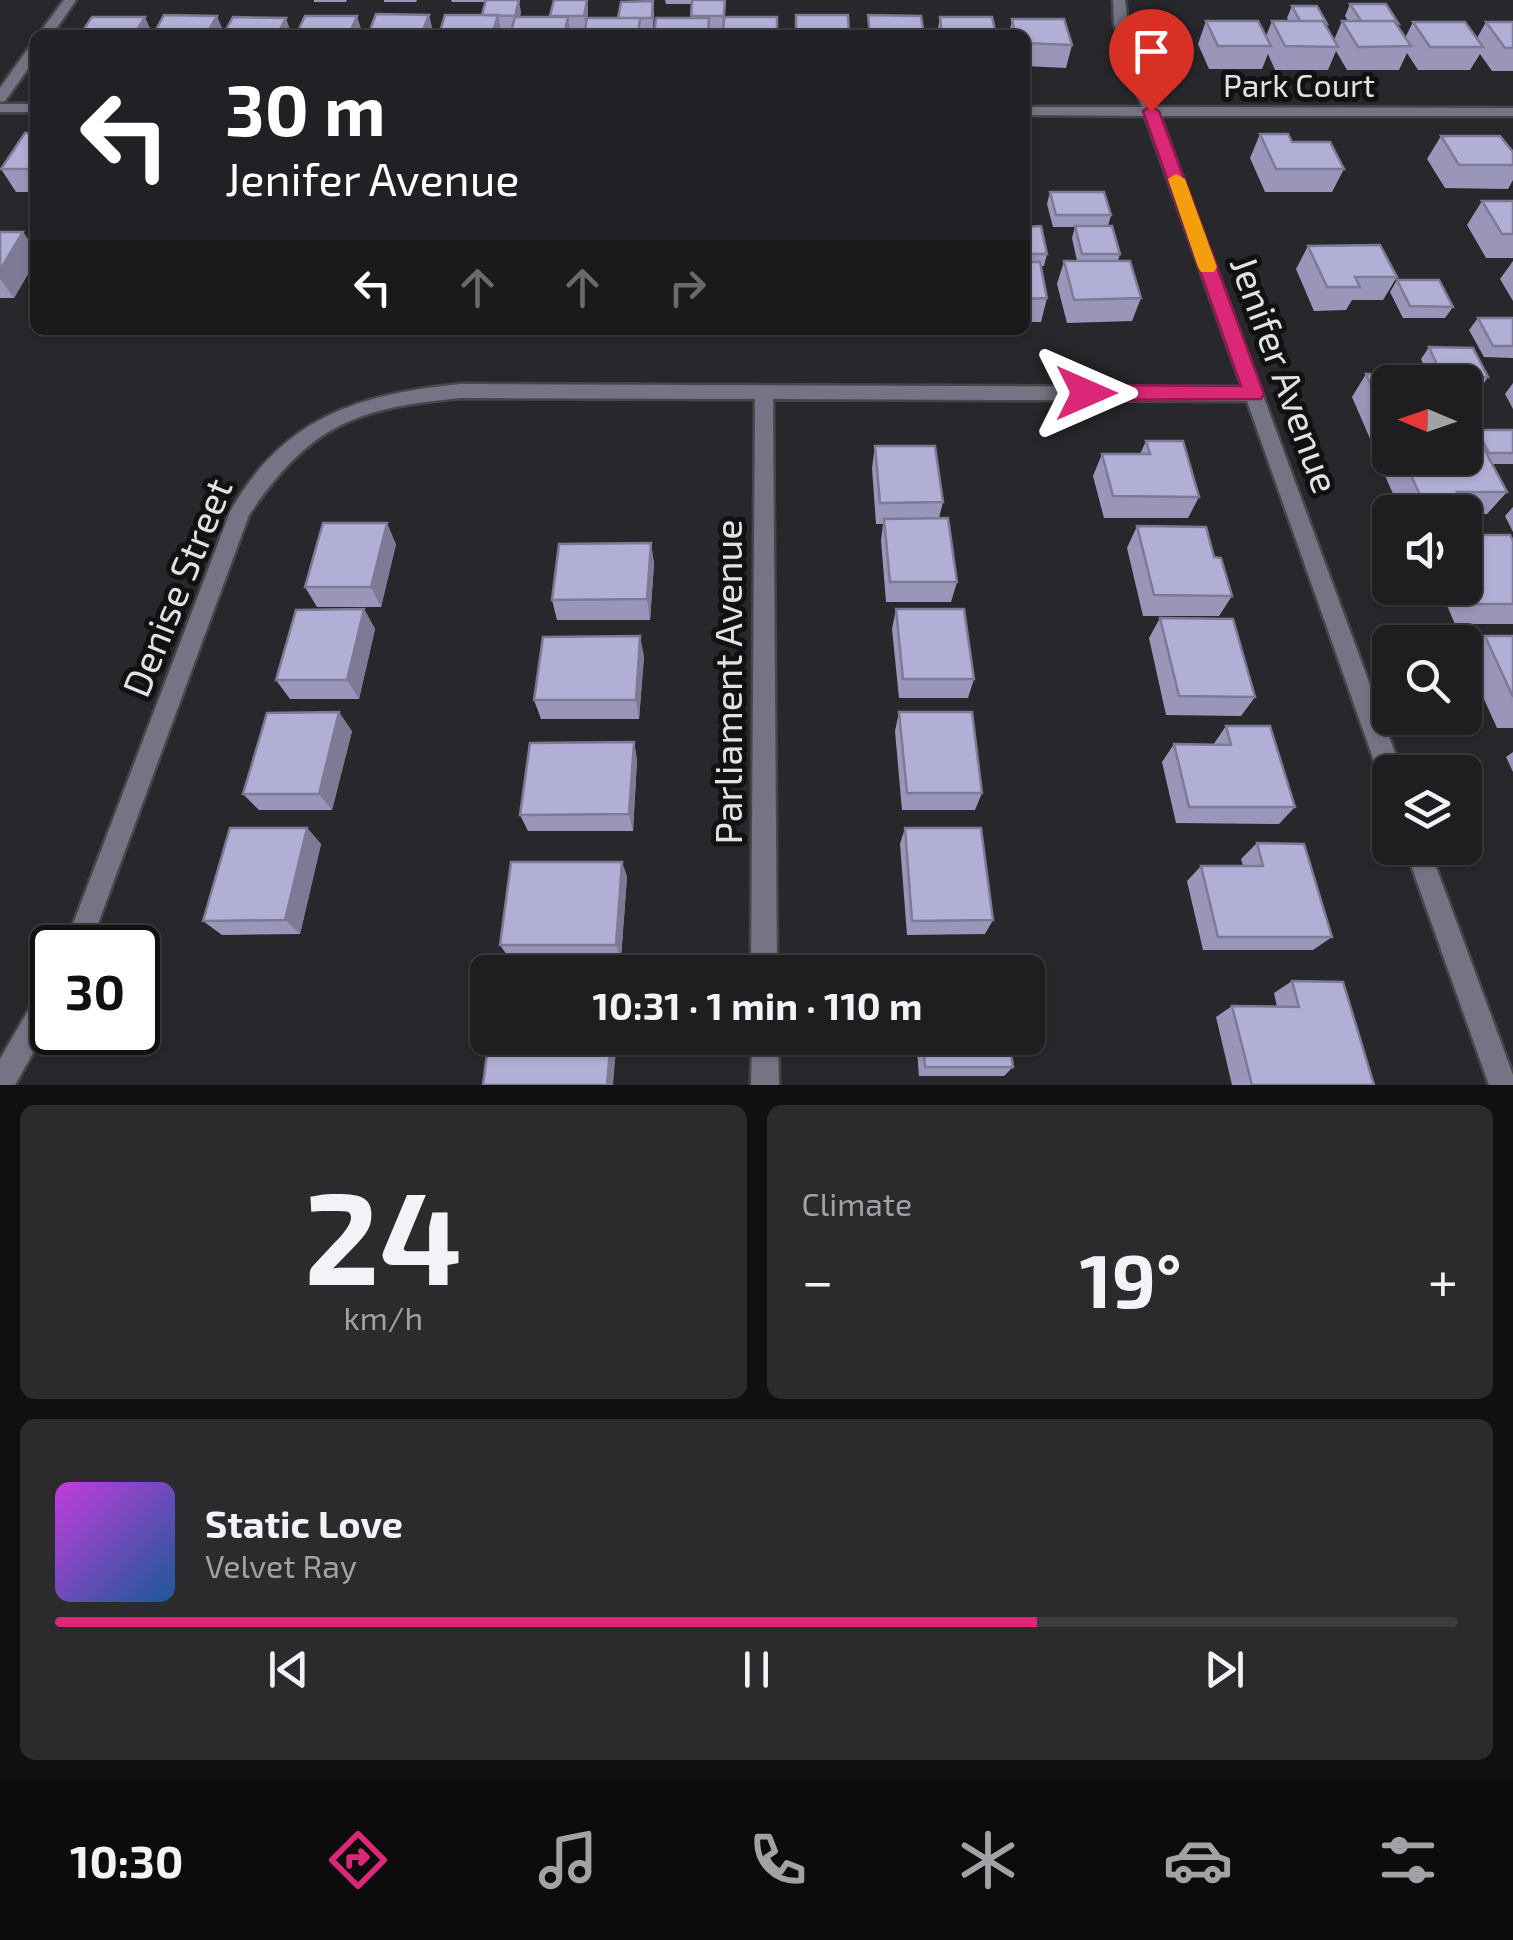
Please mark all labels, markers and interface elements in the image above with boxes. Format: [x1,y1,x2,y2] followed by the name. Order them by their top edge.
[1109,9,1194,112] pin
[1124,24,1179,79] icon: arrive
[1223,65,1375,103] street label: Park Court
[225,66,386,150] text: 30 m
[60,70,190,200] icon: left
[225,151,520,205] text: Jenifer Avenue
[1222,249,1350,499] street label: Jenifer Avenue
[345,260,400,315] icon: left
[450,260,505,315] icon: ahead
[555,260,610,315] icon: ahead
[660,260,715,315] icon: right
[1034,341,1138,445] position arrow
[1372,365,1482,475] north arrow
[1372,365,1482,865] map controls
[111,471,241,703] street label: Denise Street
[1372,495,1482,605] button: sound
[704,519,750,845] street label: Parliament Avenue
[1372,625,1482,735] button: search
[1372,755,1482,865] button: layers
[30,925,160,1055] speed limit sign: 30
[593,982,922,1028] text: 10:31 · 1 min · 110 m
[304,1155,462,1311] text: 24
[802,1184,912,1222] text: Climate
[1079,1233,1182,1323] text: 19°
[802,1246,834,1312] text: −
[1428,1246,1458,1312] text: +
[344,1298,423,1336] text: km/h
[205,1500,403,1546] text: Static Love
[205,1546,357,1584] text: Velvet Ray
[261,1642,316,1697] icon: previous
[729,1642,784,1697] icon: pause
[1197,1642,1252,1697] icon: next
[323,1825,393,1895] icon: directions
[533,1825,603,1895] icon: music
[743,1825,813,1895] icon: phone
[953,1825,1023,1895] icon: climate
[1163,1825,1233,1895] icon: car
[1373,1825,1443,1895] icon: filters
[70,1833,183,1887] text: 10:30

